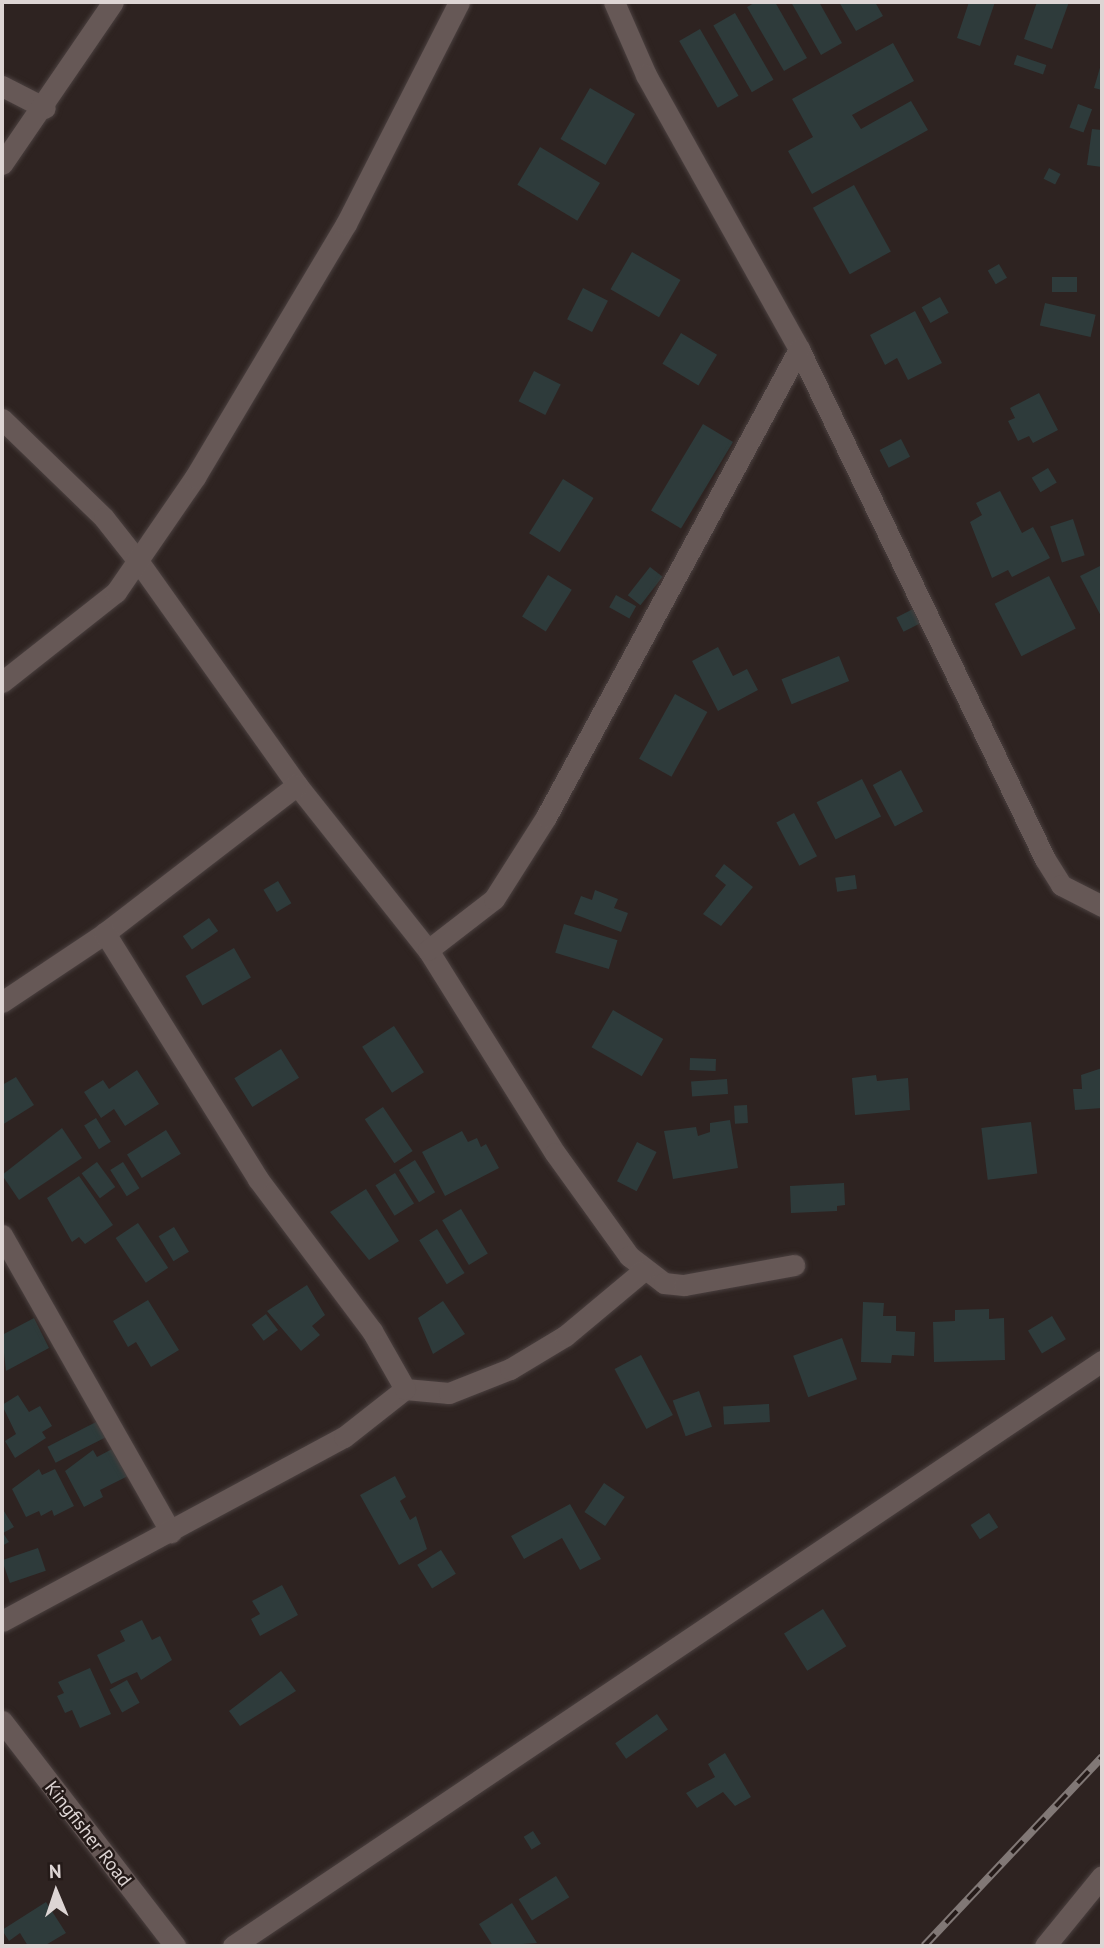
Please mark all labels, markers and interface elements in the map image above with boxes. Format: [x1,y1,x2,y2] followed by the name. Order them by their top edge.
[40,1777,136,1891] street label: Kingfisher Road
[21,1857,91,1927] north arrow
[49,1859,62,1883] text: N

